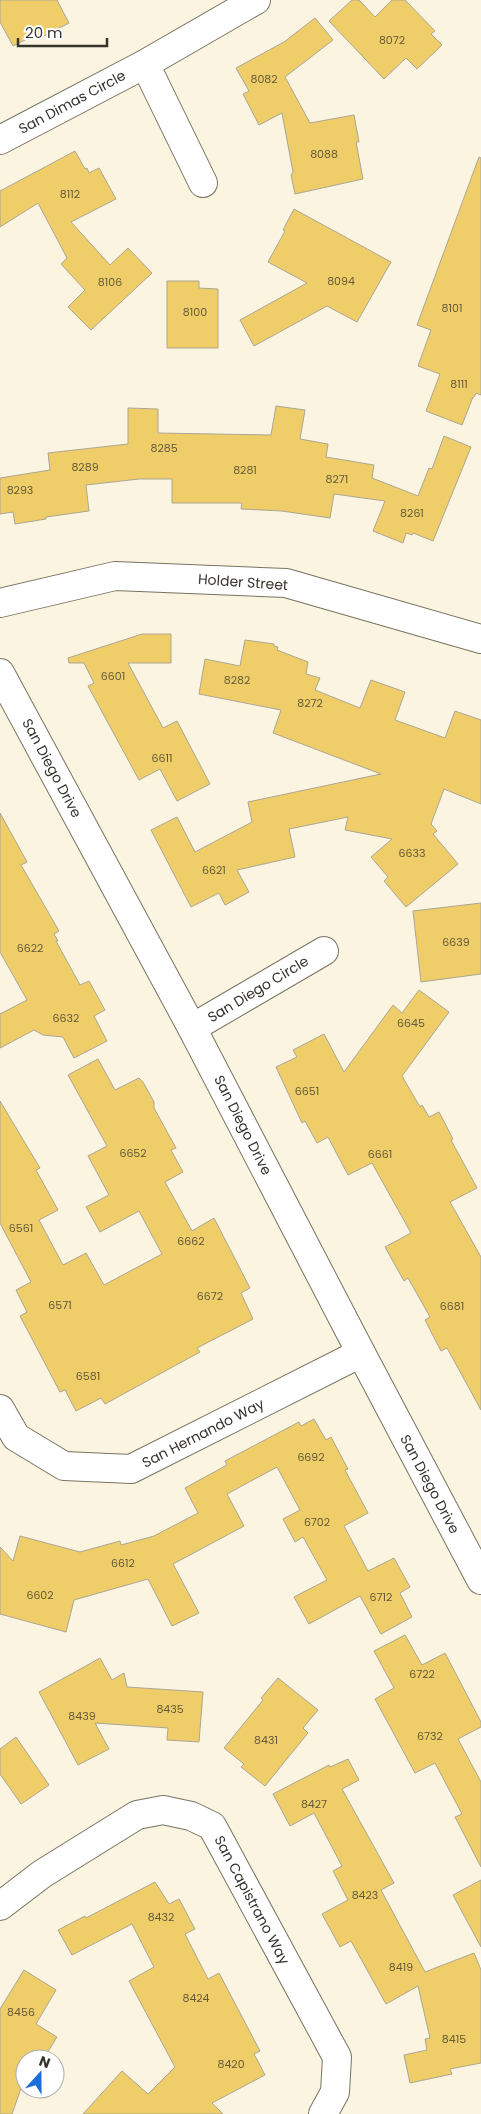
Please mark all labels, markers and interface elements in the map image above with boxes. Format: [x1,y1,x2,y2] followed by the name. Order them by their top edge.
[18,15,106,47] scale bar
[25,22,63,43] text: 20 m
[379,32,405,48] house number: 8072
[15,65,129,139] street label: San Dimas Circle
[250,71,278,87] house number: 8082
[310,146,338,162] house number: 8088
[60,186,80,202] house number: 8112
[327,273,355,289] house number: 8094
[98,274,122,290] house number: 8106
[442,300,462,316] house number: 8101
[183,304,207,320] house number: 8100
[450,376,468,392] house number: 8111
[150,440,178,456] house number: 8285
[71,459,99,475] house number: 8289
[233,462,257,478] house number: 8281
[326,471,348,487] house number: 8271
[7,482,33,498] house number: 8293
[400,505,424,521] house number: 8261
[197,569,289,595] street label: Holder Street
[101,668,125,684] house number: 6601
[224,672,250,688] house number: 8282
[297,695,323,711] house number: 8272
[17,715,87,821] street label: San Diego Drive
[151,750,173,766] house number: 6611
[399,845,425,861] house number: 6633
[202,862,226,878] house number: 6621
[442,934,470,950] house number: 6639
[17,940,43,956] house number: 6622
[204,951,313,1027] street label: San Diego Circle
[53,1010,79,1026] house number: 6632
[397,1015,425,1031] house number: 6645
[209,1072,277,1179] street label: San Diego Drive
[295,1083,319,1099] house number: 6651
[119,1145,147,1161] house number: 6652
[368,1146,392,1162] house number: 6661
[9,1220,33,1236] house number: 6561
[177,1233,205,1249] house number: 6662
[197,1288,223,1304] house number: 6672
[48,1297,72,1313] house number: 6571
[440,1298,464,1314] house number: 6681
[76,1368,100,1384] house number: 6581
[139,1394,268,1472] street label: San Hernando Way
[395,1431,465,1537] street label: San Diego Drive
[297,1449,325,1465] house number: 6692
[304,1514,330,1530] house number: 6702
[111,1555,135,1571] house number: 6612
[26,1587,54,1603] house number: 6602
[370,1589,392,1605] house number: 6712
[409,1666,435,1682] house number: 6722
[156,1701,184,1717] house number: 8435
[68,1708,96,1724] house number: 8439
[417,1728,443,1744] house number: 6732
[254,1732,278,1748] house number: 8431
[301,1796,327,1812] house number: 8427
[210,1832,295,1968] street label: San Capistrano Way
[352,1887,378,1903] house number: 8423
[148,1909,174,1925] house number: 8432
[389,1959,413,1975] house number: 8419
[182,1990,210,2006] house number: 8424
[7,2004,35,2020] house number: 8456
[442,2031,466,2047] house number: 8415
[15,2049,65,2099] north arrow
[36,2051,53,2073] text: N
[217,2056,245,2072] house number: 8420

